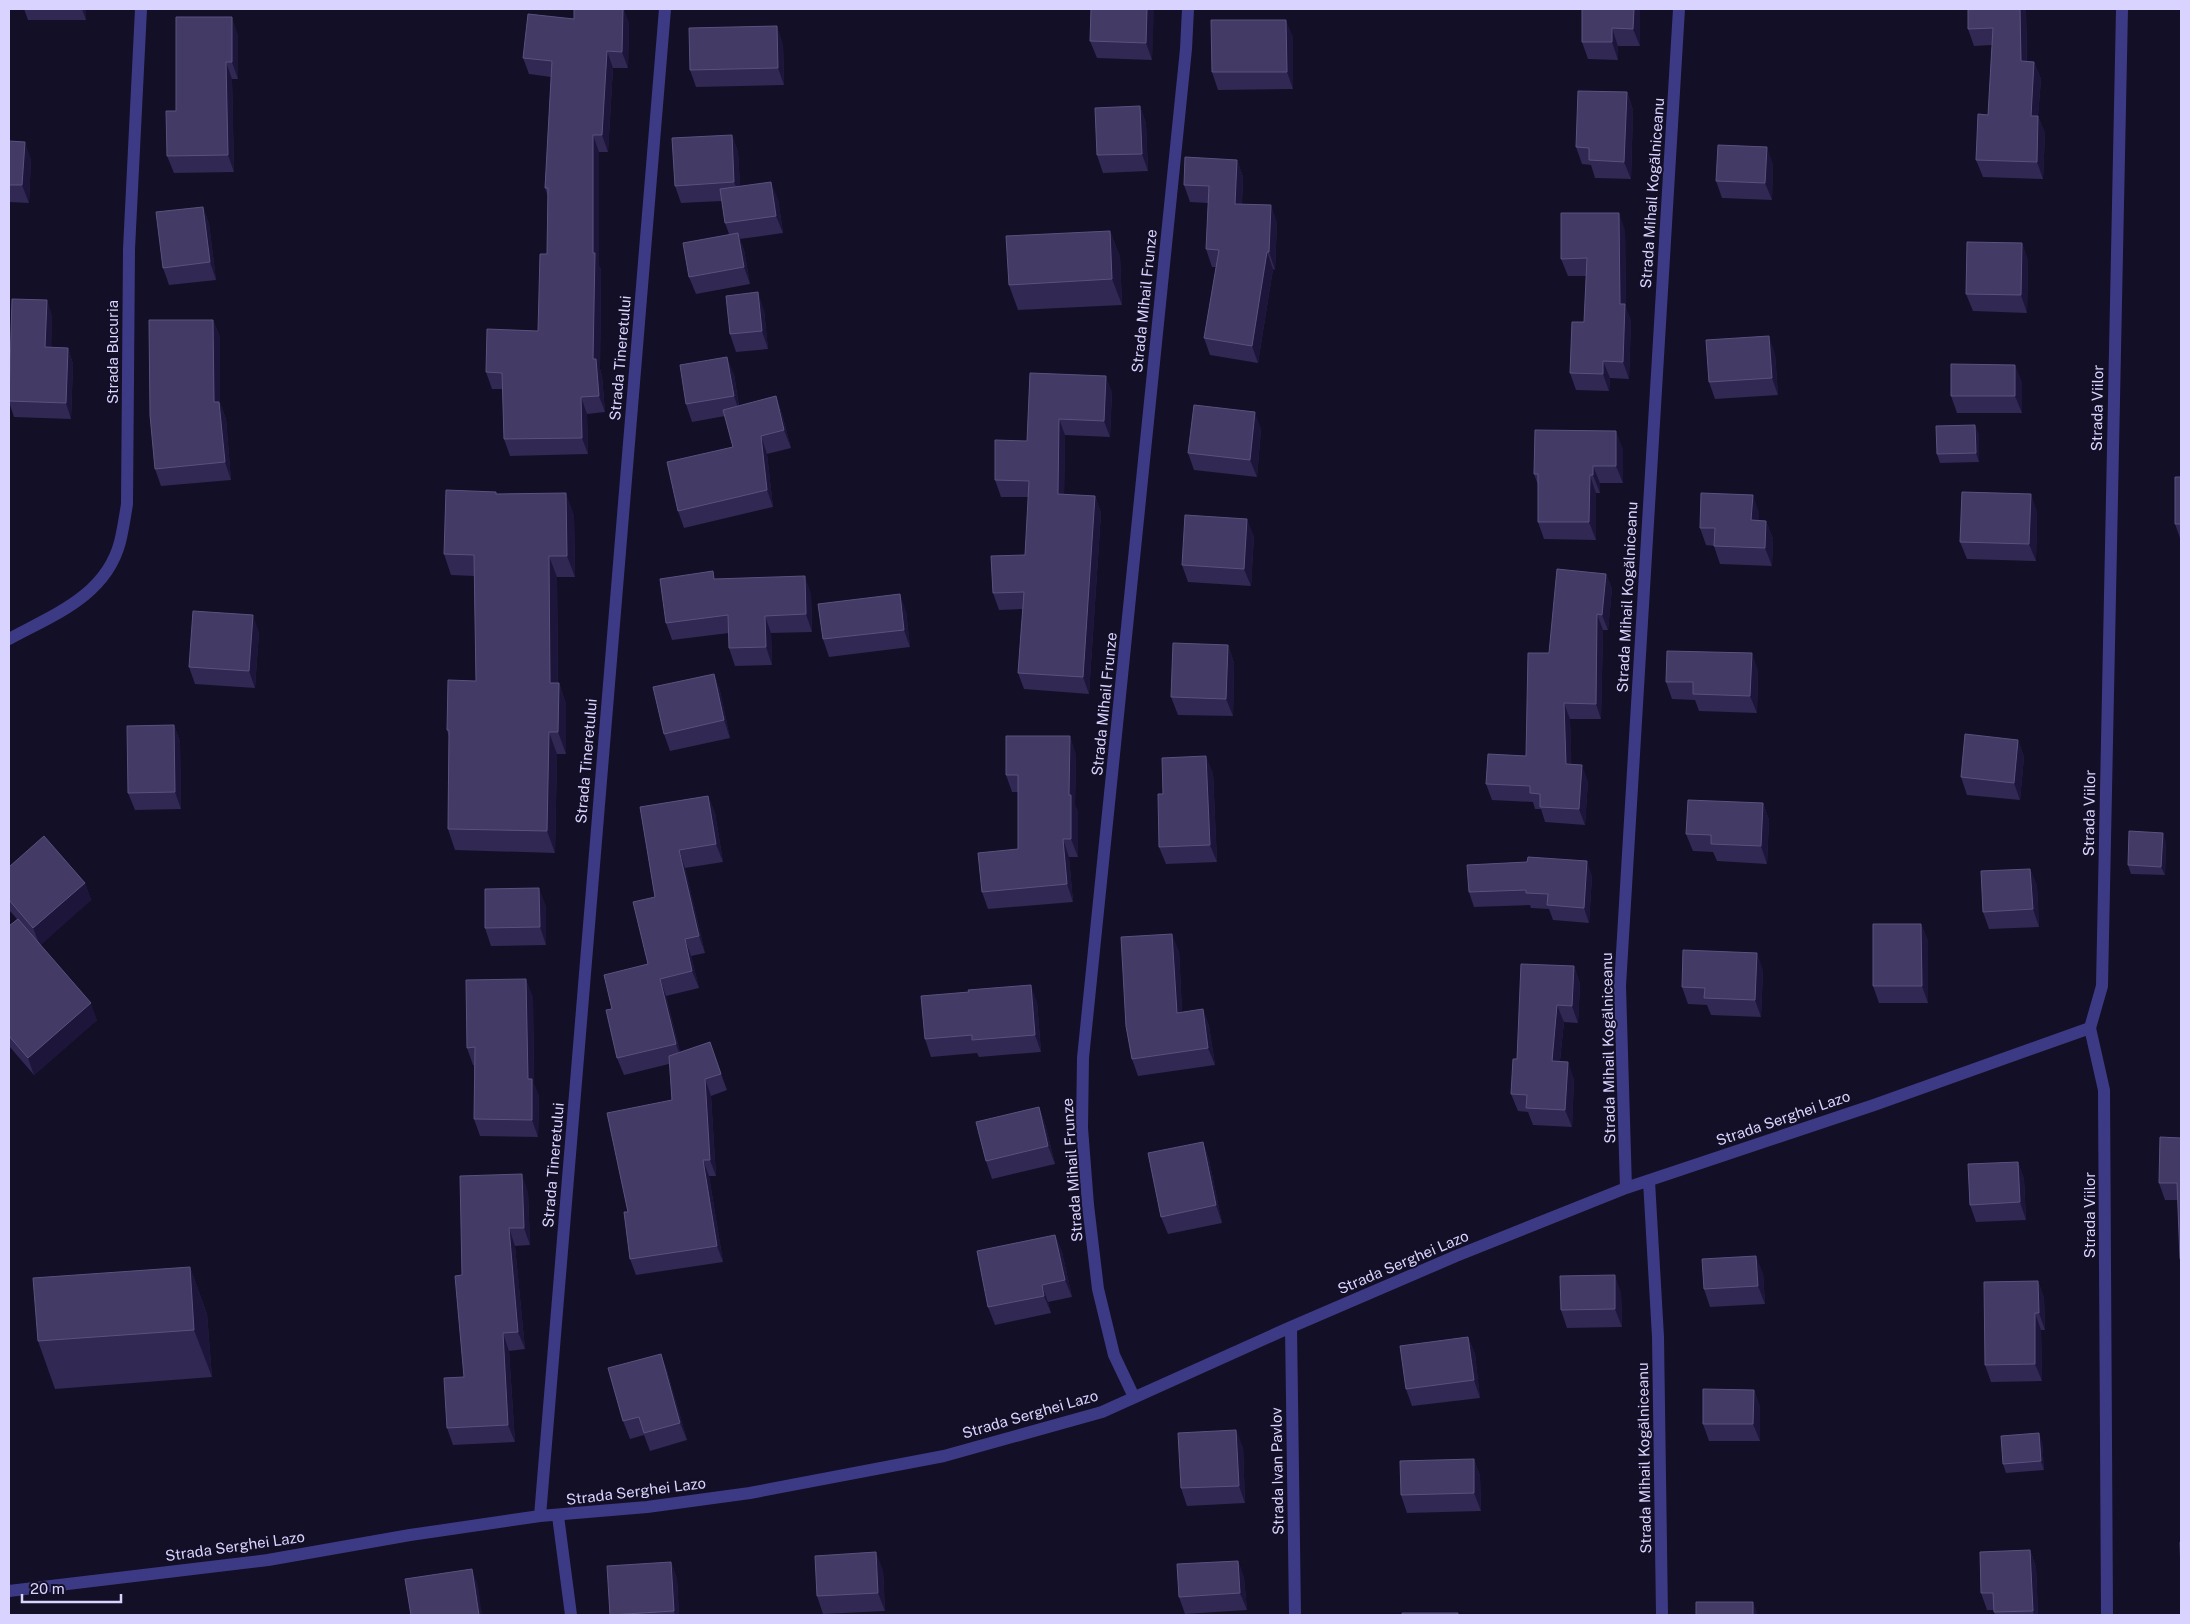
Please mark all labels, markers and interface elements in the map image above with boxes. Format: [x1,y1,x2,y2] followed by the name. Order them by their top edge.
[1637,97,1667,289] street label: Strada Mihail Kogălniceanu
[1128,228,1160,374] street label: Strada Mihail Frunze
[606,295,634,421] street label: Strada Tineretului
[104,300,121,404] street label: Strada Bucuria
[2088,365,2106,451] street label: Strada Viilor
[1614,501,1640,693] street label: Strada Mihail Kogălniceanu
[1088,631,1120,777] street label: Strada Mihail Frunze
[572,698,600,824] street label: Strada Tineretului
[2080,770,2098,856] street label: Strada Viilor
[1598,952,1618,1144] street label: Strada Mihail Kogălniceanu
[1714,1087,1852,1149] street label: Strada Serghei Lazo
[1058,1097,1086,1243] street label: Strada Mihail Frunze
[539,1102,567,1228] street label: Strada Tineretului
[2081,1172,2098,1258] street label: Strada Viilor
[1335,1227,1471,1297] street label: Strada Serghei Lazo
[1634,1362,1654,1554] street label: Strada Mihail Kogălniceanu
[960,1386,1100,1442] street label: Strada Serghei Lazo
[1267,1407,1287,1535] street label: Strada Ivan Pavlov
[565,1474,707,1508] street label: Strada Serghei Lazo
[164,1528,306,1564] street label: Strada Serghei Lazo
[22,1572,121,1604] scale bar
[30,1580,65,1597] text: 20 m

